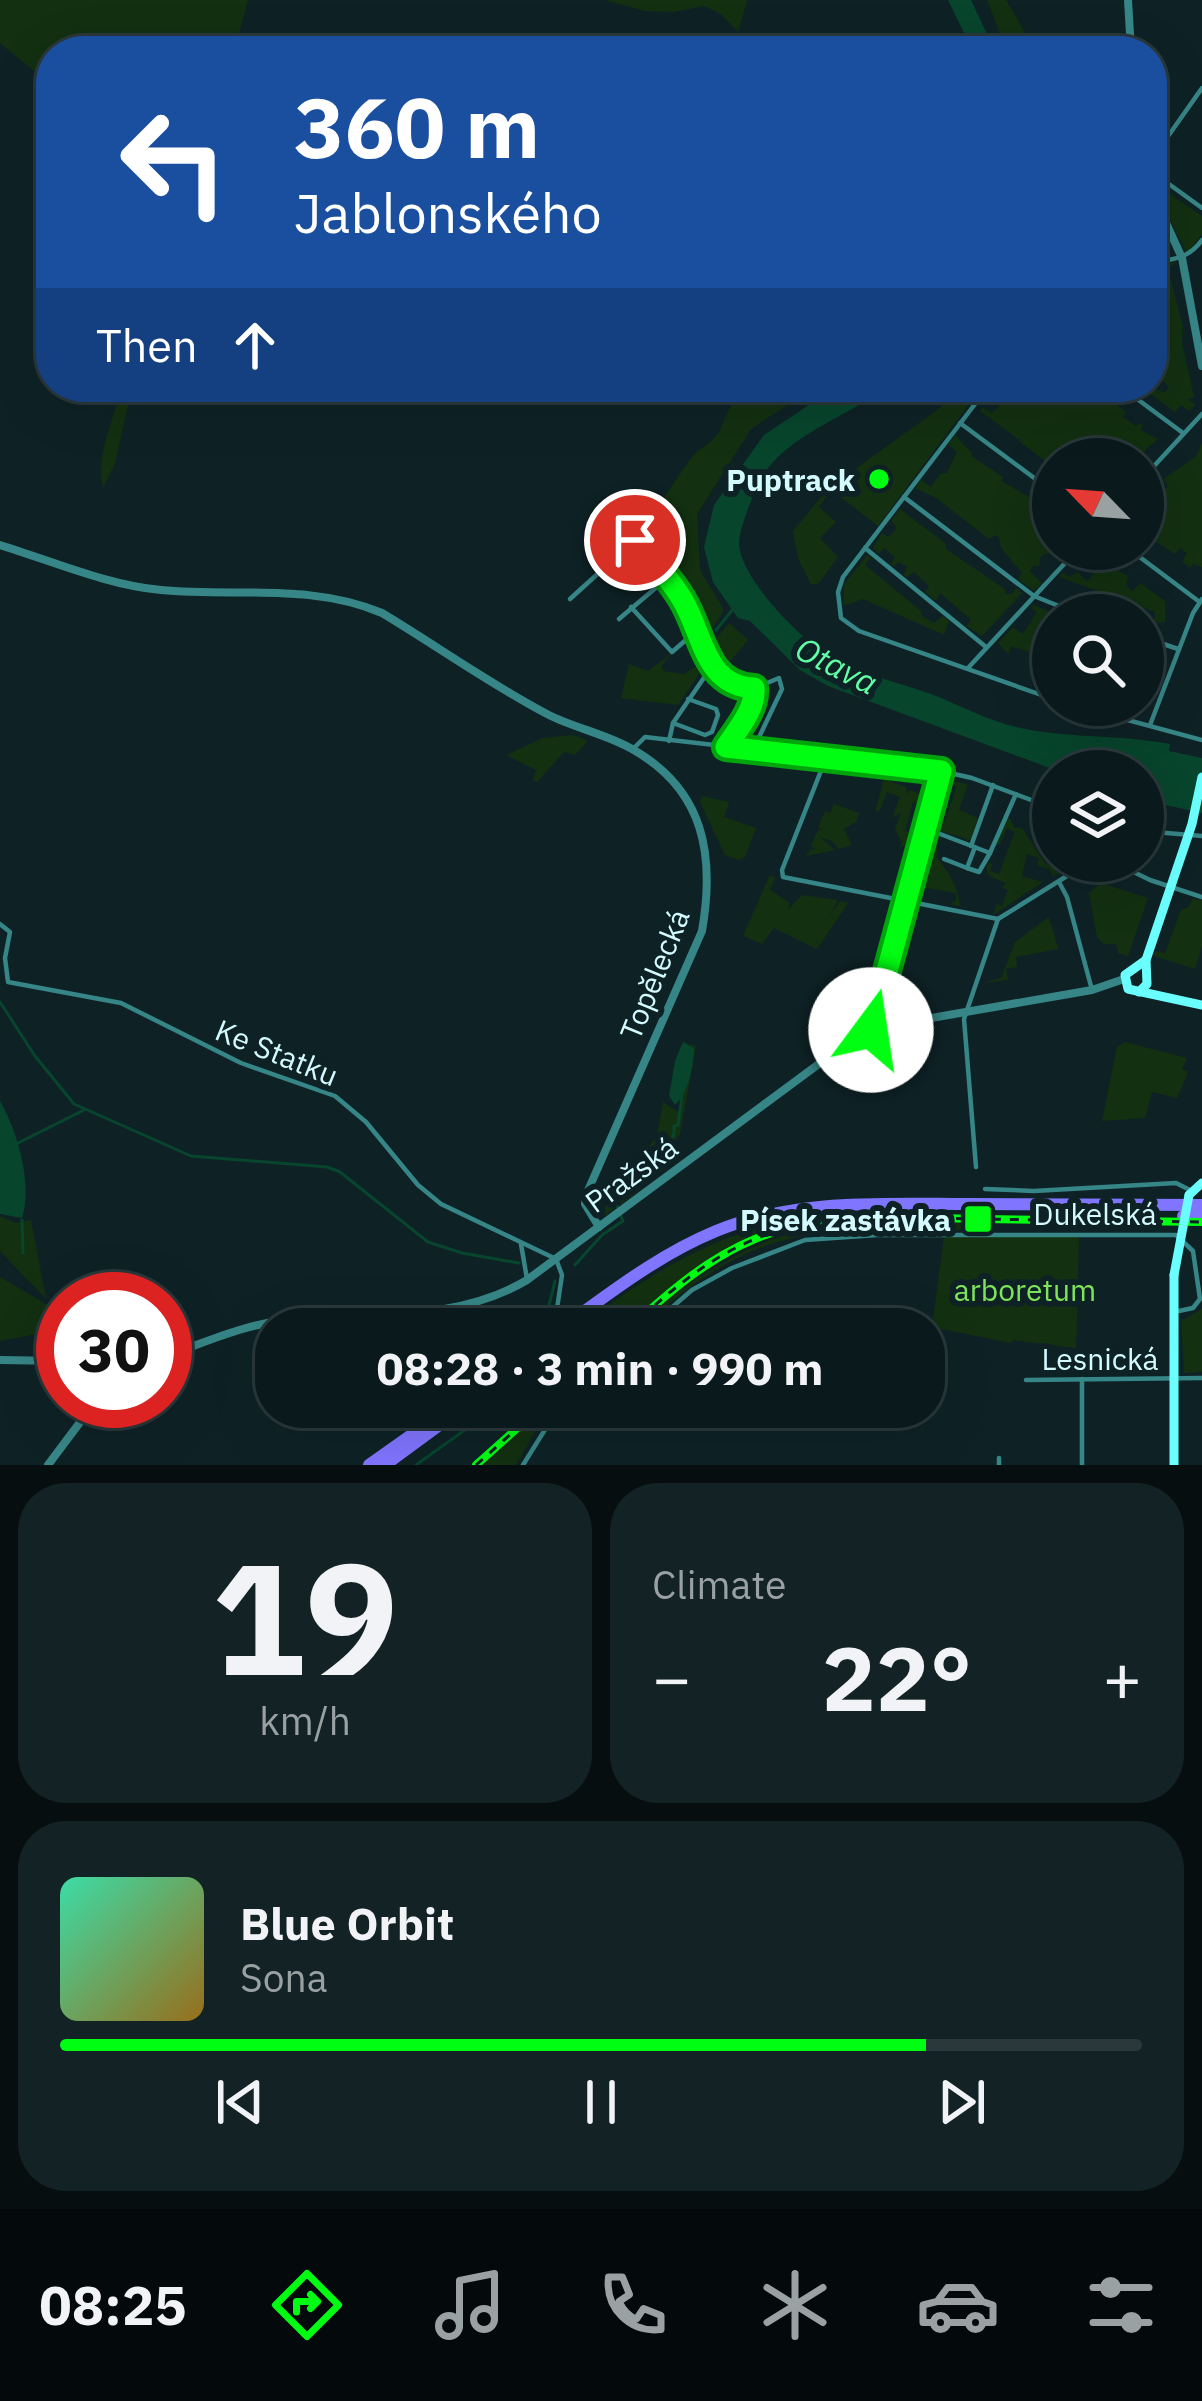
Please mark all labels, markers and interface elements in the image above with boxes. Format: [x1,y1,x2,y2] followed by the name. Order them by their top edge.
[294,72,540,181] text: 360 m
[96,84,252,240] icon: left
[294,178,602,248] text: Jablonského
[222,312,288,378] icon: ahead
[96,316,198,374] text: Then
[1032,438,1164,570] north arrow
[1032,438,1164,882] map controls
[726,460,856,499] place label: Puptrack
[866,466,892,492] marker: Puptrack
[584,489,686,591] pin
[602,507,668,573] icon: arrive
[1032,594,1164,726] button: search
[789,626,885,704] water label: Otava
[1032,750,1164,882] button: layers
[610,903,698,1045] street label: Topělecká
[808,967,934,1093] position arrow
[210,1010,344,1094] street label: Ke Statku
[577,1127,685,1221] street label: Pražská
[1033,1194,1157,1233] street label: Dukelská
[740,1200,951,1239] place label: Písek zastávka
[962,1203,994,1235] marker: Písek zastávka
[954,1270,1096,1309] park label: arboretum
[36,1272,192,1428] speed limit sign: 30
[377,1339,823,1397] text: 08:28 · 3 min · 990 m
[1041,1339,1159,1378] street label: Lesnická
[211,1515,399,1718] text: 19
[652,1559,786,1610] text: Climate
[822,1619,972,1736] text: 22°
[652,1634,692,1720] text: −
[1102,1634,1142,1720] text: +
[259,1695,351,1746] text: km/h
[240,1894,454,1952] text: Blue Orbit
[240,1952,327,2003] text: Sona
[207,2069,273,2135] icon: previous
[568,2069,634,2135] icon: pause
[929,2069,995,2135] icon: next
[265,2263,349,2347] icon: directions
[428,2263,512,2347] icon: music
[591,2263,675,2347] icon: phone
[753,2263,837,2347] icon: climate
[916,2263,1000,2347] icon: car
[1079,2263,1163,2347] icon: filters
[39,2270,187,2340] text: 08:25

